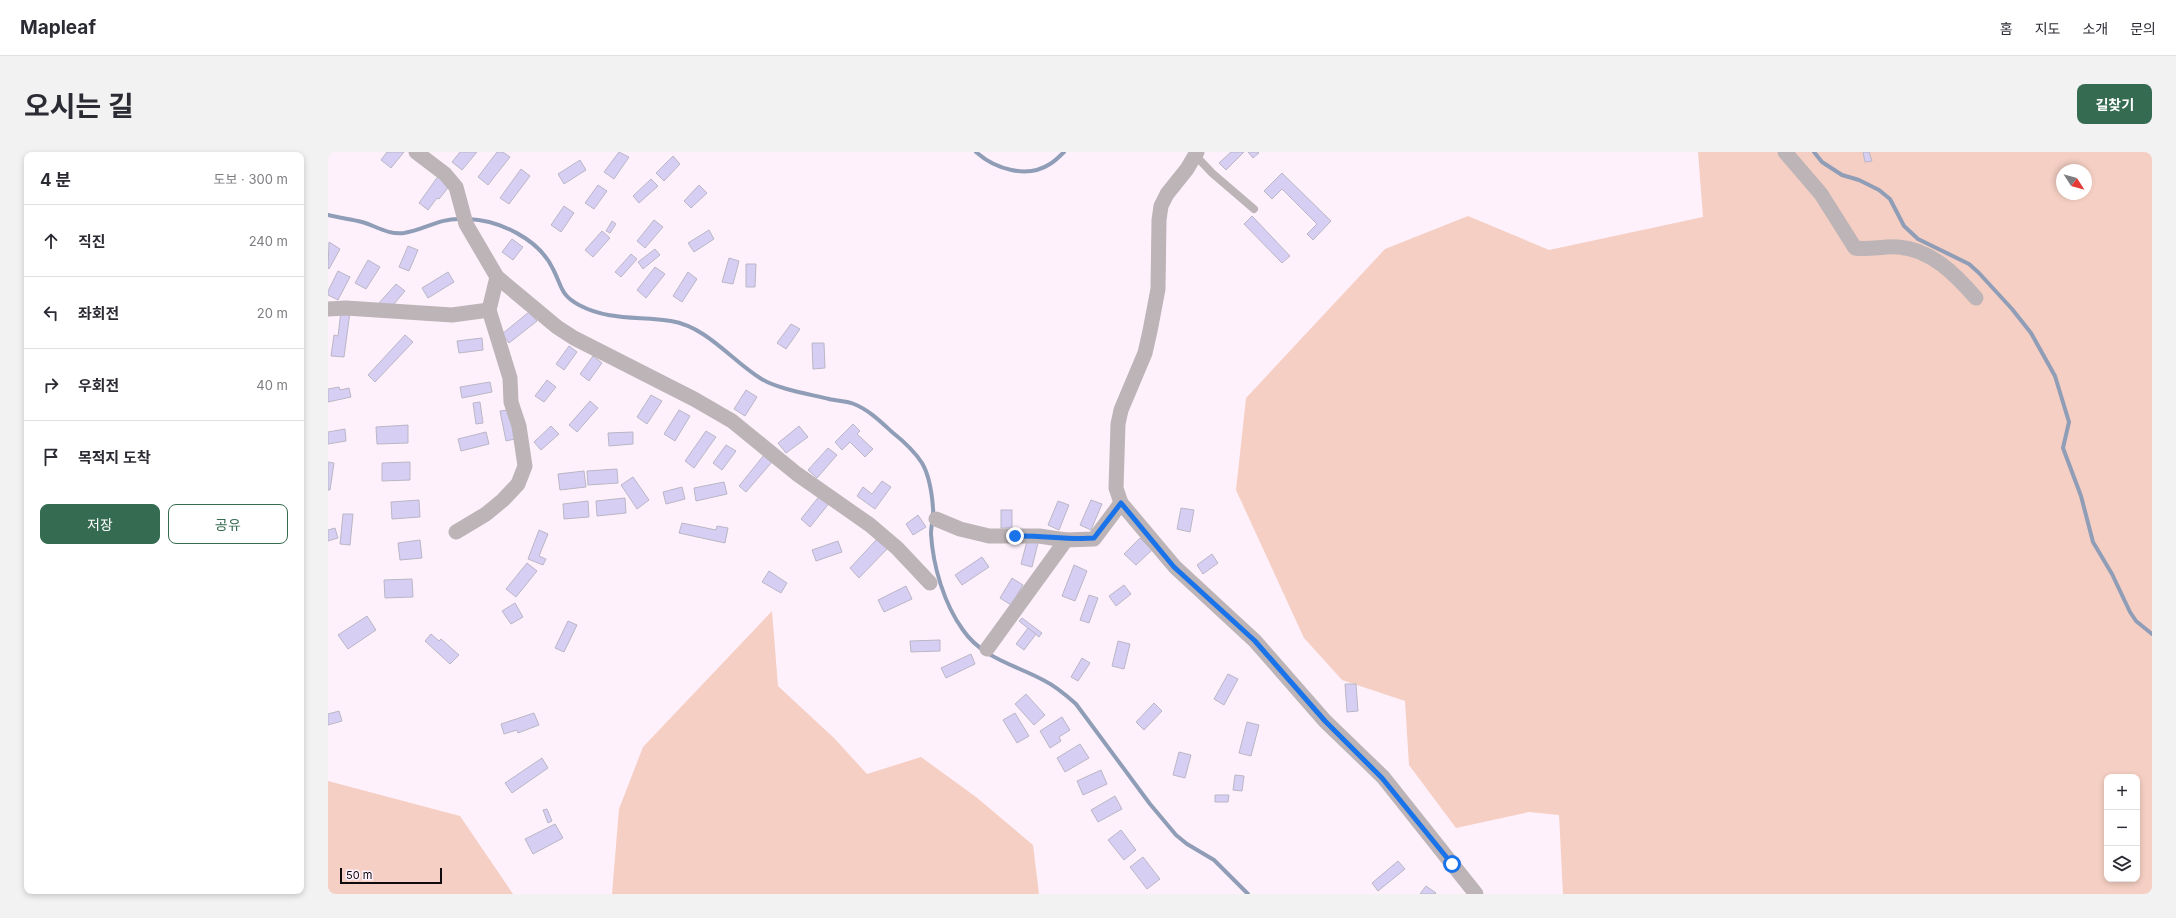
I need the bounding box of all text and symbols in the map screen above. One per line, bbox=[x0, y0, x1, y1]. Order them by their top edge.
text: Mapleaf bbox=[20, 16, 96, 39]
text: 홈 bbox=[2000, 20, 2013, 37]
text: 지도 bbox=[2035, 20, 2060, 37]
text: 소개 bbox=[2082, 20, 2108, 37]
text: 문의 bbox=[2130, 20, 2156, 37]
button: 길찾기 bbox=[2077, 84, 2152, 124]
text: 오시는 길 bbox=[24, 89, 134, 123]
north arrow bbox=[2056, 164, 2092, 200]
text: 4 분 bbox=[40, 170, 71, 190]
text: 도보 · 300 m bbox=[214, 171, 288, 187]
icon: ahead bbox=[40, 230, 62, 252]
text: 직진 bbox=[78, 232, 106, 251]
text: 240 m bbox=[249, 233, 288, 249]
icon: left bbox=[40, 302, 62, 324]
text: 좌회전 bbox=[78, 304, 119, 323]
text: 20 m bbox=[257, 305, 288, 321]
icon: right bbox=[40, 374, 62, 396]
text: 우회전 bbox=[78, 376, 119, 395]
text: 40 m bbox=[256, 377, 288, 393]
icon: arrive bbox=[40, 446, 62, 468]
text: 목적지 도착 bbox=[78, 448, 151, 467]
button: 저장 bbox=[40, 504, 160, 544]
button: 공유 bbox=[168, 504, 288, 544]
route end bbox=[1006, 527, 1024, 545]
map controls bbox=[2104, 774, 2140, 882]
button: + bbox=[2104, 774, 2140, 810]
button: − bbox=[2104, 810, 2140, 846]
button: layers bbox=[2104, 846, 2140, 882]
route start bbox=[1443, 855, 1461, 873]
scale bar bbox=[340, 866, 442, 885]
text: 50 m bbox=[346, 868, 372, 882]

